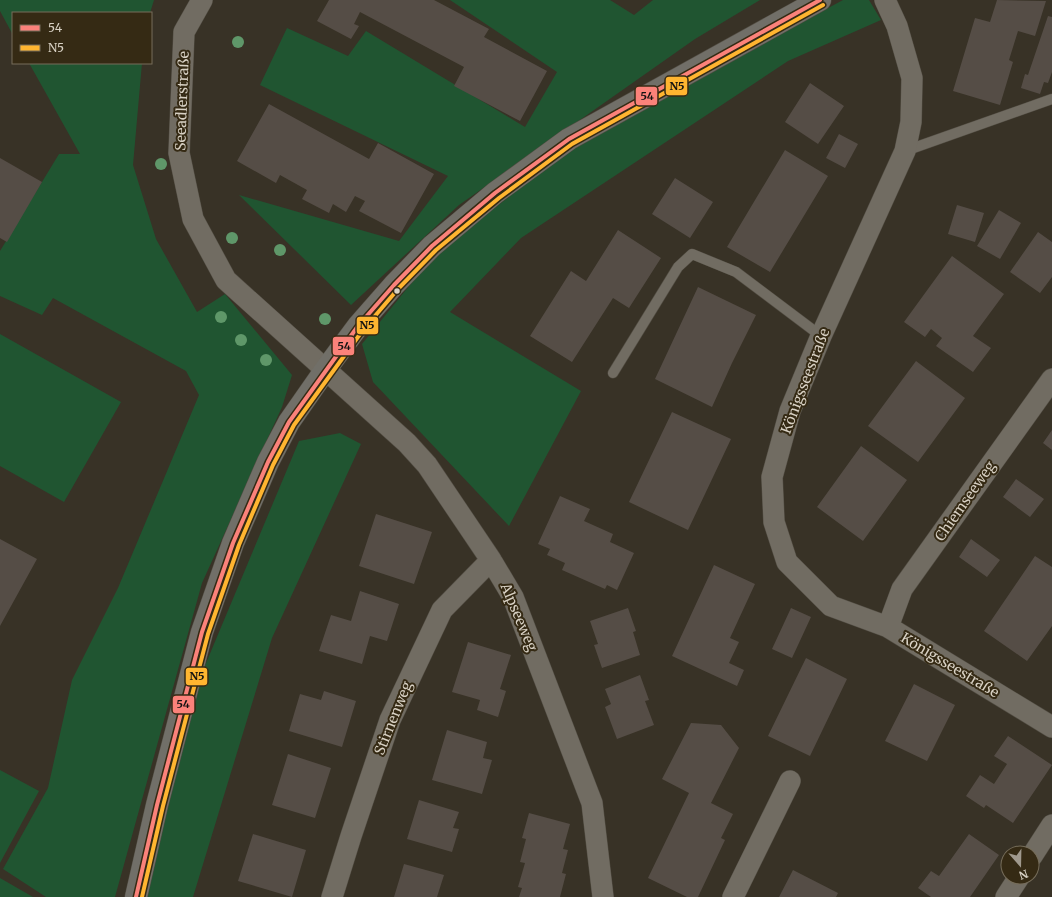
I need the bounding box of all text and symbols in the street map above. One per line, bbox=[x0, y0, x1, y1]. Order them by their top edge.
legend bbox=[12, 12, 152, 64]
text: 54 bbox=[48, 20, 63, 35]
text: N5 bbox=[48, 40, 64, 55]
street label: Seeadlerstraße bbox=[171, 51, 193, 151]
line badge: N5 bbox=[665, 76, 688, 96]
text: N5 bbox=[669, 79, 685, 93]
line badge: 54 bbox=[635, 86, 658, 106]
text: 54 bbox=[640, 89, 654, 103]
unlabelled marker bbox=[392, 286, 402, 296]
line badge: N5 bbox=[356, 316, 379, 335]
text: N5 bbox=[359, 318, 375, 332]
street label: Königsseestraße bbox=[777, 326, 833, 436]
line badge: 54 bbox=[332, 336, 355, 356]
text: 54 bbox=[337, 339, 351, 353]
street label: Chiemseeweg bbox=[931, 457, 999, 544]
street label: Alpseeweg bbox=[496, 579, 542, 654]
street label: Königsseestraße bbox=[898, 629, 1002, 701]
line badge: N5 bbox=[185, 667, 208, 686]
text: N5 bbox=[189, 669, 205, 683]
street label: Stirnenweg bbox=[370, 678, 416, 757]
line badge: 54 bbox=[172, 695, 195, 714]
text: 54 bbox=[176, 697, 190, 711]
north arrow bbox=[1000, 845, 1040, 885]
text: N bbox=[1017, 866, 1030, 883]

